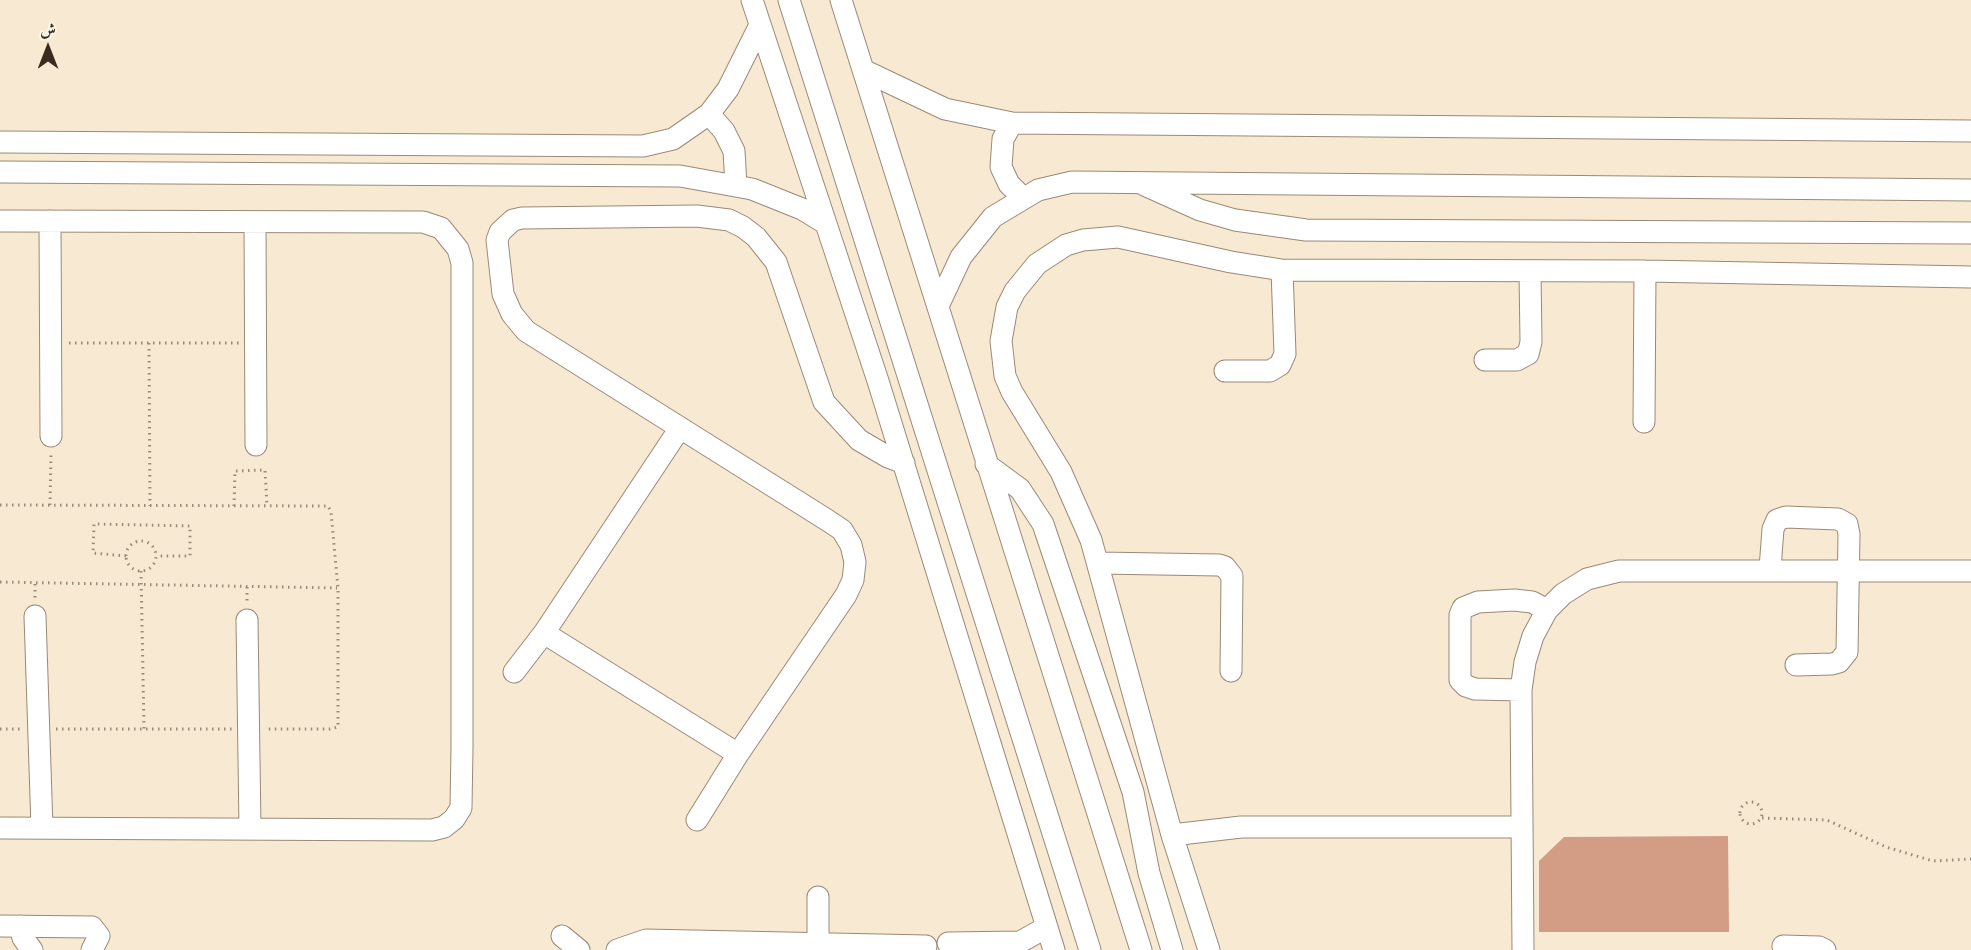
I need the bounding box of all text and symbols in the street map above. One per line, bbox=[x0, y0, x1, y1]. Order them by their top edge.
north arrow bbox=[18, 18, 78, 78]
text: ش bbox=[40, 20, 56, 40]

